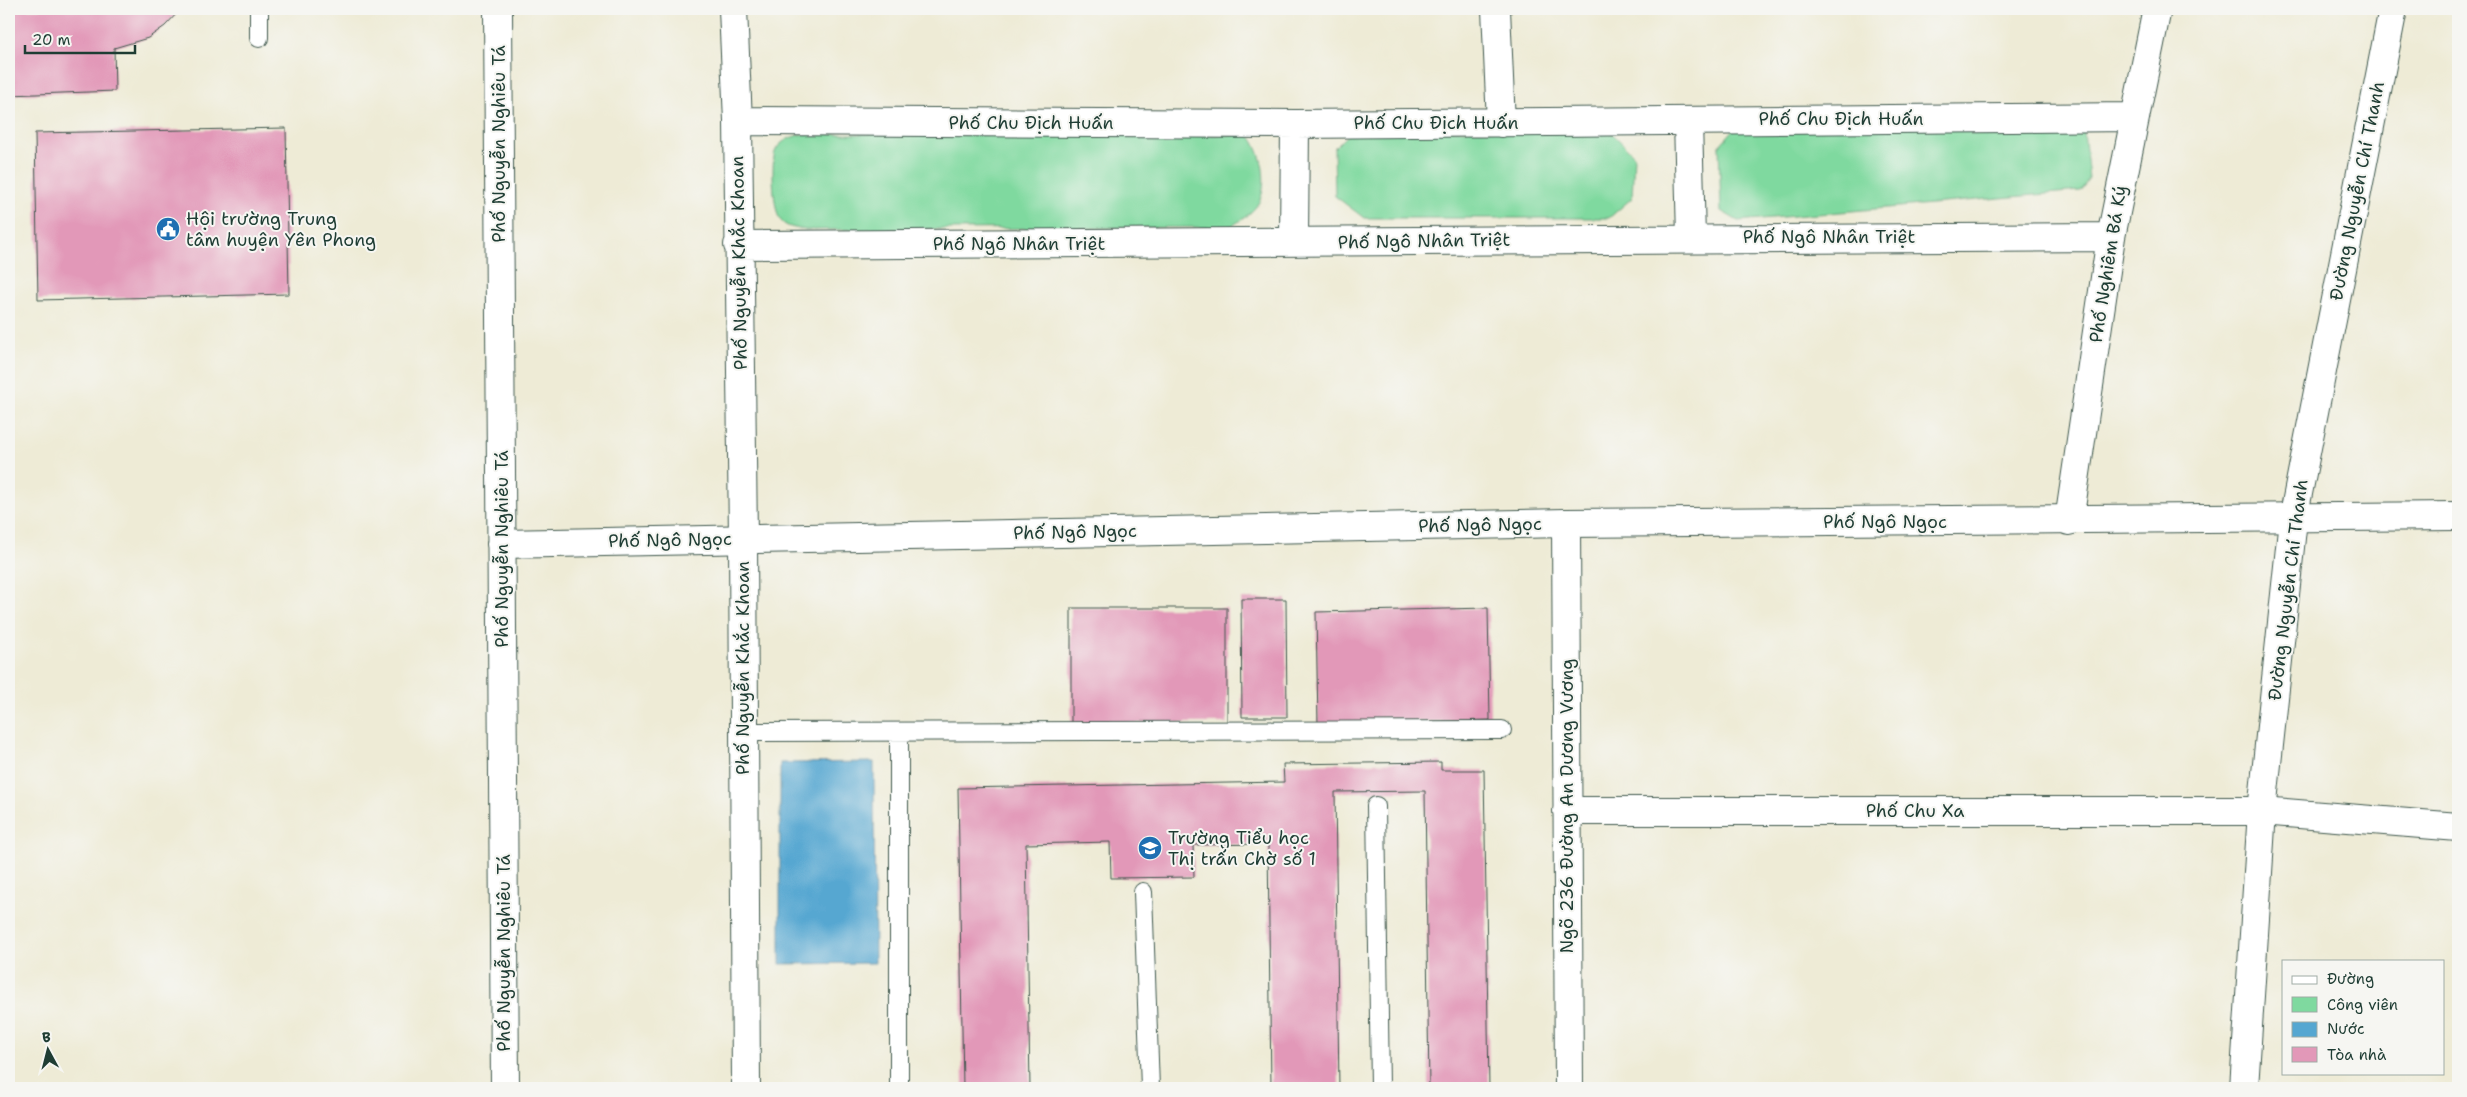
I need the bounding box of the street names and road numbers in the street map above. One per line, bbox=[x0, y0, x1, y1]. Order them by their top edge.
street label: Phố Nguyễn Nghiêu Tá bbox=[487, 45, 511, 243]
street label: Đường Nguyễn Chí Thanh bbox=[2324, 79, 2390, 303]
street label: Phố Chu Địch Huấn bbox=[1759, 107, 1924, 131]
street label: Phố Chu Địch Huấn bbox=[949, 111, 1114, 135]
street label: Phố Chu Địch Huấn bbox=[1354, 111, 1519, 135]
street label: Phố Nguyễn Khắc Khoan bbox=[725, 156, 753, 370]
street label: Phố Nghiêm Bá Ký bbox=[2084, 184, 2132, 344]
street label: Phố Ngô Nhân Triệt bbox=[1743, 225, 1915, 249]
street label: Phố Ngô Nhân Triệt bbox=[1337, 227, 1511, 255]
street label: Phố Ngô Nhân Triệt bbox=[933, 232, 1105, 256]
street label: Phố Nguyễn Nghiêu Tá bbox=[490, 450, 514, 648]
street label: Đường Nguyễn Chí Thanh bbox=[2263, 478, 2313, 702]
street label: Phố Ngô Ngọc bbox=[1823, 510, 1947, 534]
street label: Phố Ngô Ngọc bbox=[1418, 512, 1542, 538]
street label: Phố Ngô Ngọc bbox=[1013, 519, 1137, 545]
street label: Phố Ngô Ngọc bbox=[608, 527, 732, 553]
street label: Phố Nguyễn Khắc Khoan bbox=[731, 561, 755, 775]
street label: Ngõ 236 Đường An Dương Vương bbox=[1555, 659, 1579, 953]
street label: Phố Chu Xa bbox=[1866, 799, 1964, 823]
street label: Phố Nguyễn Nghiêu Tá bbox=[492, 854, 516, 1052]

